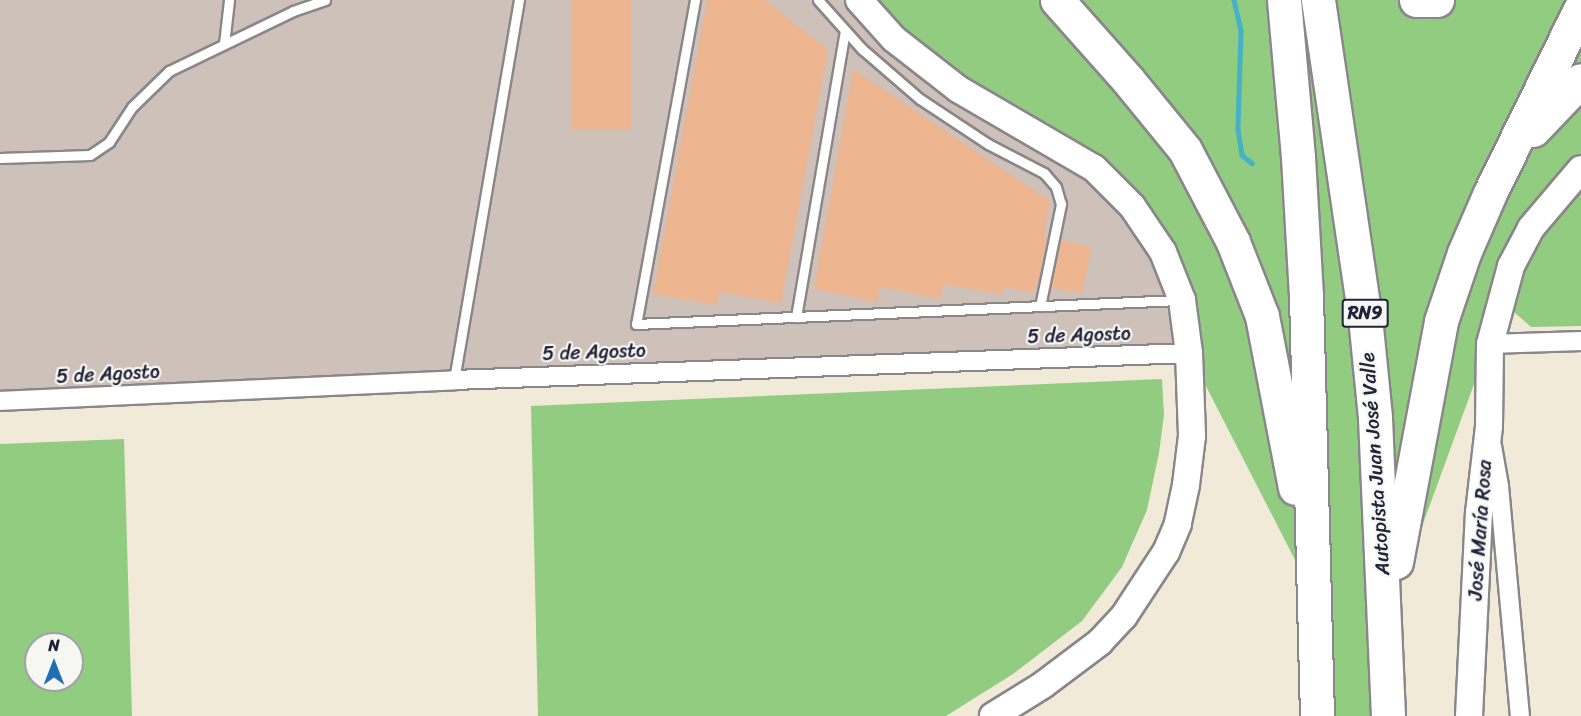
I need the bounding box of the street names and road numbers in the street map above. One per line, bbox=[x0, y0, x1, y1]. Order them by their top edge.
road number: RN9 bbox=[1341, 298, 1389, 328]
street label: 5 de Agosto bbox=[1026, 321, 1132, 349]
street label: 5 de Agosto bbox=[541, 338, 647, 366]
street label: Autopista Juan José Valle bbox=[1355, 352, 1395, 576]
street label: 5 de Agosto bbox=[55, 359, 161, 389]
street label: José María Rosa bbox=[1463, 459, 1497, 601]

